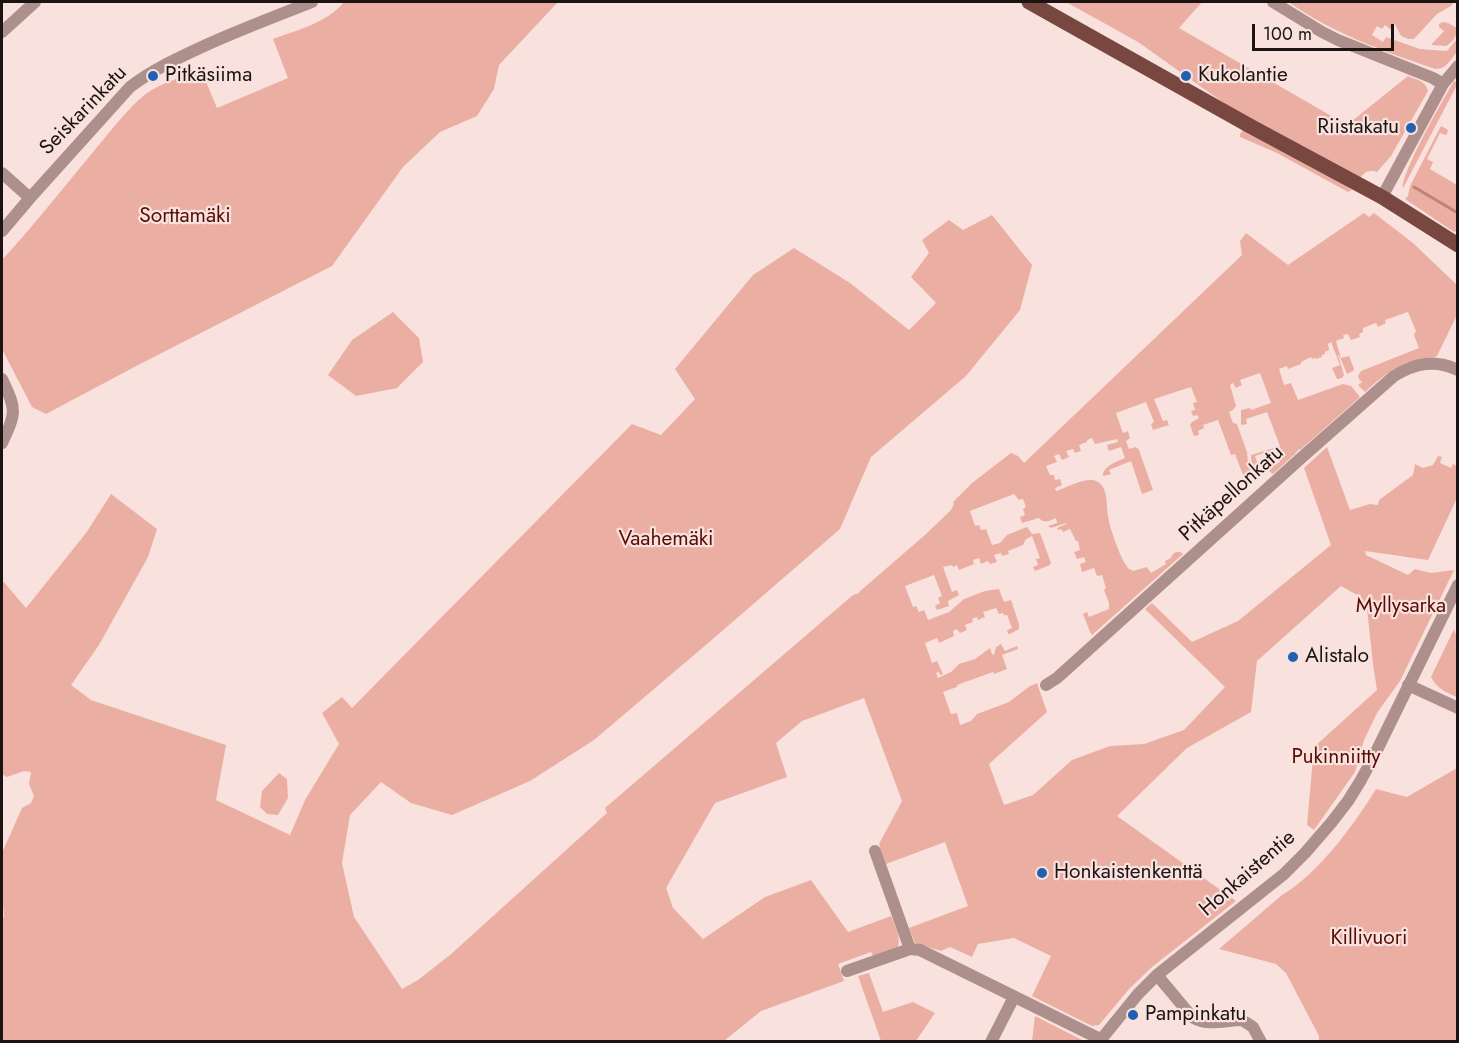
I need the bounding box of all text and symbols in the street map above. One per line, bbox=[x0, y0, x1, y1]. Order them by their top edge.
scale bar bbox=[1255, 12, 1398, 50]
text: 100 m bbox=[1263, 21, 1312, 47]
street label: Seiskarinkatu bbox=[35, 61, 133, 161]
place label: Pitkäsiima bbox=[165, 63, 252, 89]
place label: Kukolantie bbox=[1198, 63, 1288, 89]
marker: Pitkäsiima bbox=[146, 69, 160, 83]
marker: Kukolantie bbox=[1179, 69, 1193, 83]
place label: Riistakatu bbox=[1317, 115, 1399, 141]
marker: Riistakatu bbox=[1404, 121, 1418, 135]
park label: Sorttamäki bbox=[139, 204, 231, 230]
street label: Pitkäpellonkatu bbox=[1175, 441, 1289, 547]
park label: Vaahemäki bbox=[618, 527, 714, 553]
park label: Myllysarka bbox=[1356, 594, 1446, 620]
place label: Alistalo bbox=[1305, 644, 1369, 670]
marker: Alistalo bbox=[1286, 650, 1300, 664]
park label: Pukinniitty bbox=[1291, 745, 1381, 771]
street label: Honkaistentie bbox=[1195, 825, 1301, 923]
place label: Honkaistenkenttä bbox=[1054, 860, 1203, 886]
marker: Honkaistenkenttä bbox=[1035, 866, 1049, 880]
park label: Killivuori bbox=[1331, 926, 1407, 952]
place label: Pampinkatu bbox=[1145, 1002, 1246, 1028]
marker: Pampinkatu bbox=[1126, 1008, 1140, 1022]

